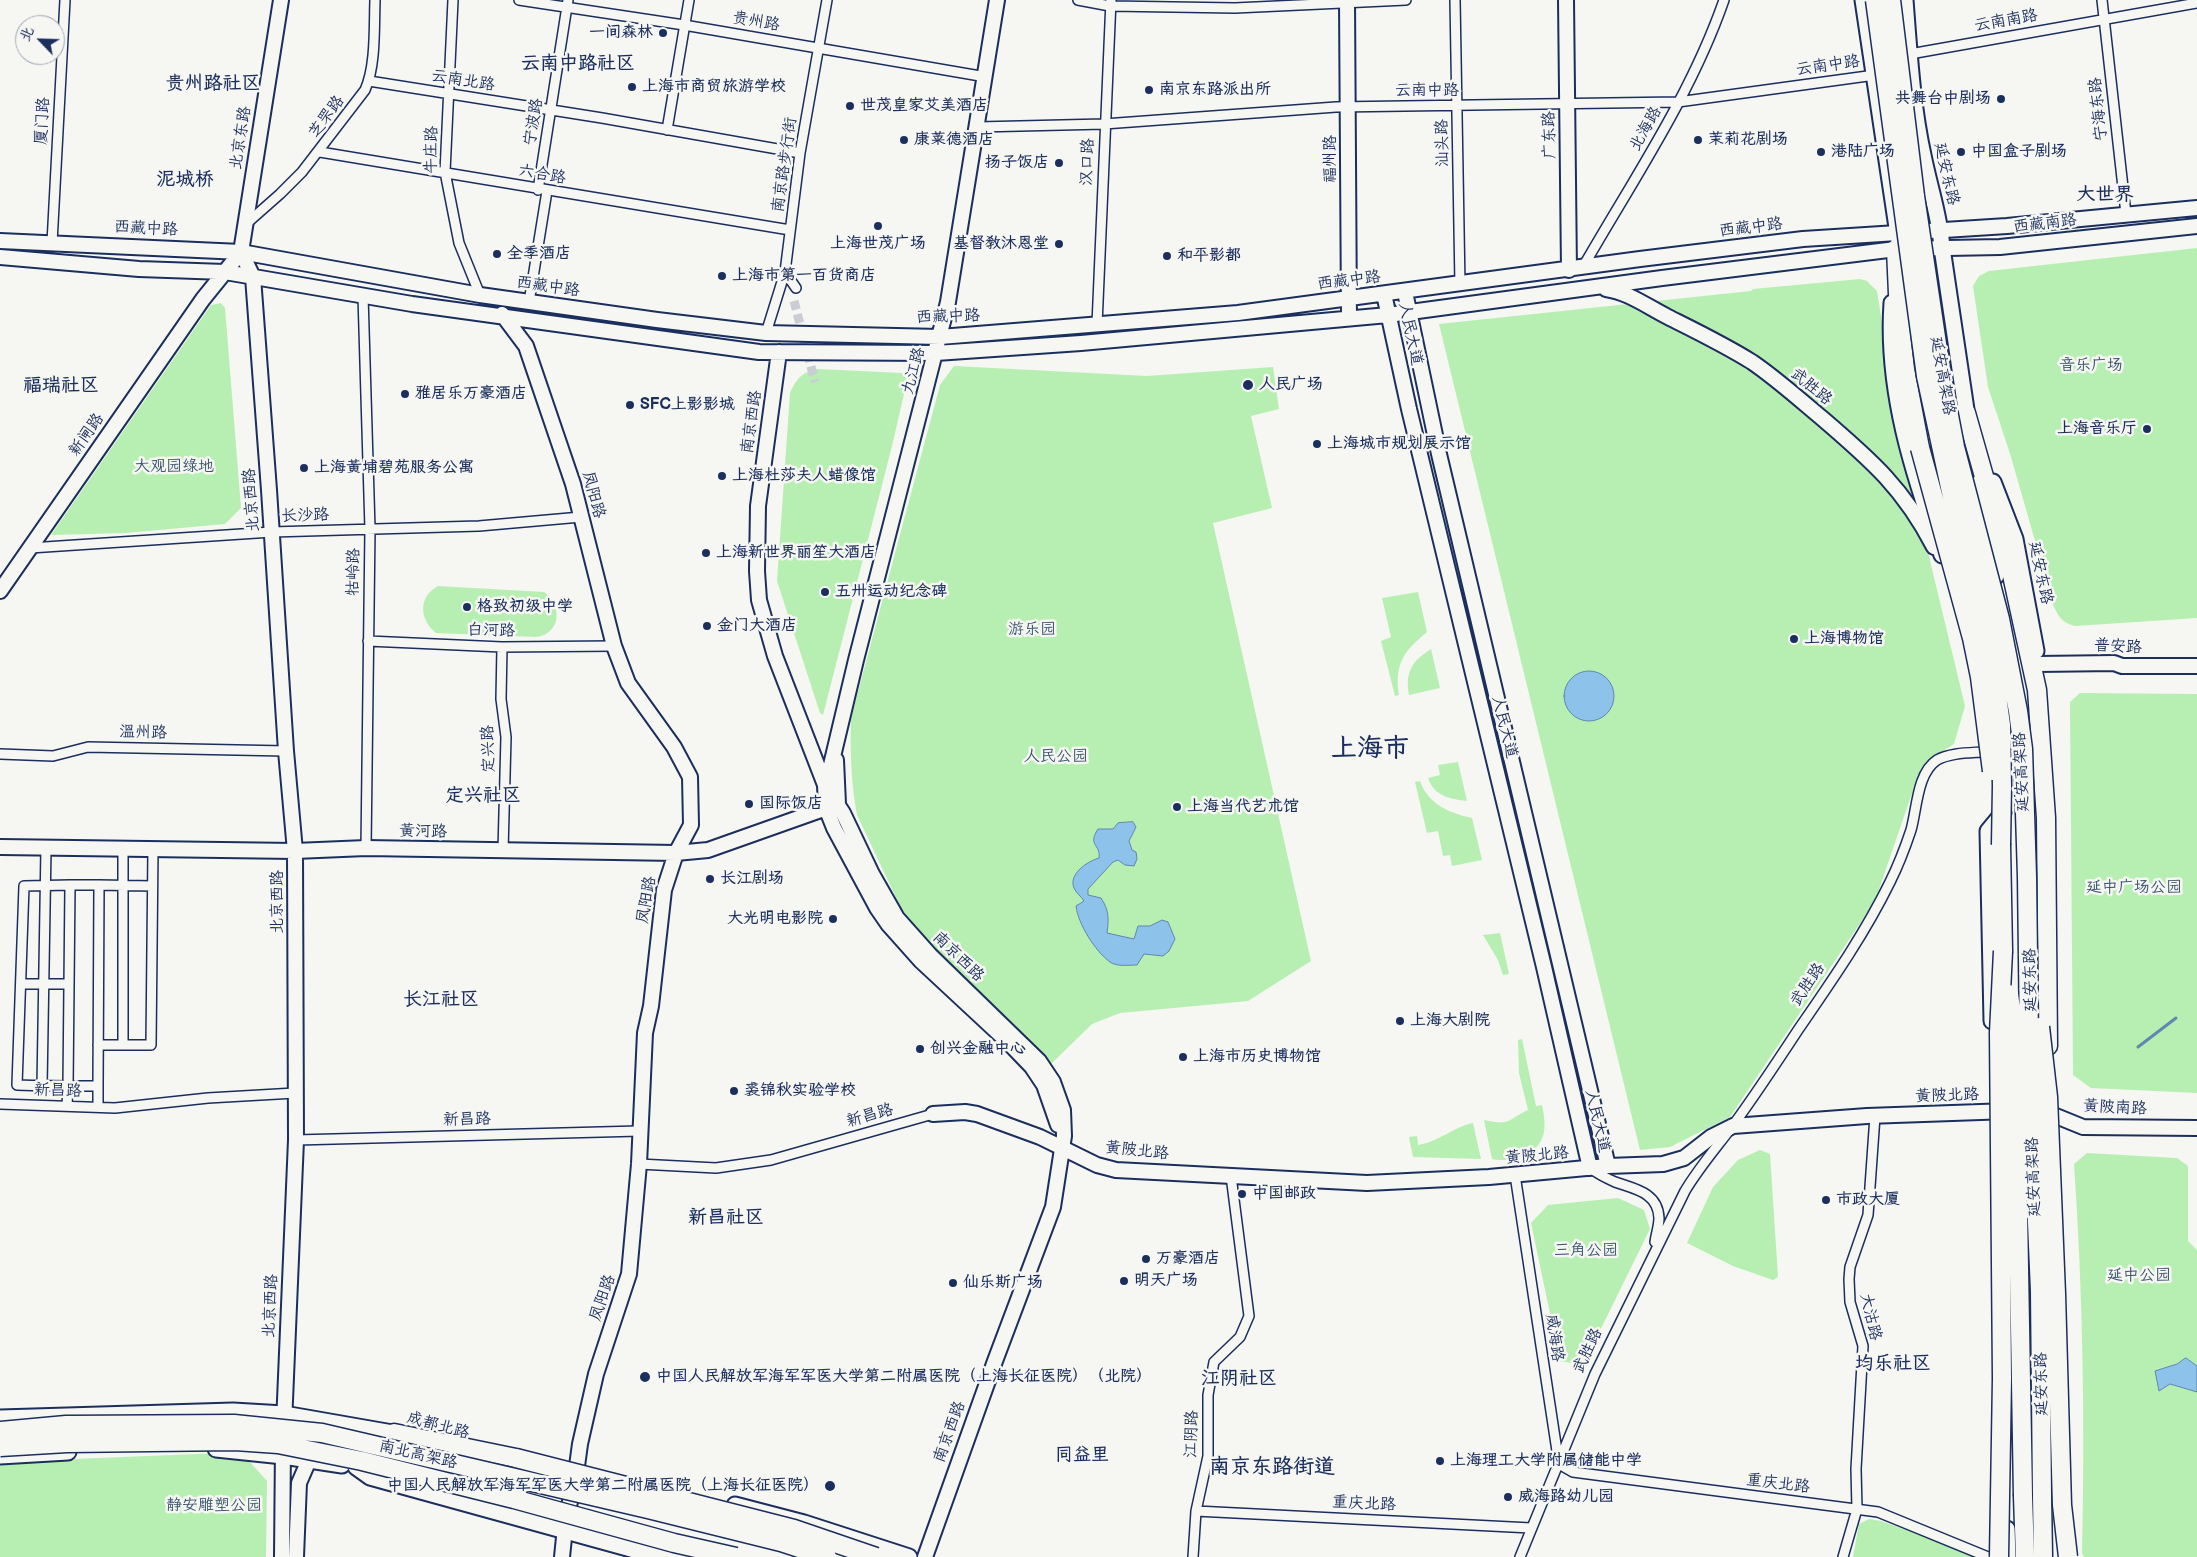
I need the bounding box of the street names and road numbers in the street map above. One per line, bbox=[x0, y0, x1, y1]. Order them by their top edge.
street label: 云南南路 bbox=[1973, 6, 2039, 36]
street label: 贵州路 bbox=[731, 8, 781, 36]
street label: 云南中路 bbox=[1795, 52, 1861, 80]
street label: 云南北路 bbox=[430, 67, 496, 95]
street label: 宁海东路 bbox=[2086, 76, 2112, 142]
street label: 云南中路 bbox=[1395, 81, 1459, 101]
street label: 芝罘路 bbox=[305, 92, 349, 142]
street label: 厦门路 bbox=[32, 97, 54, 145]
street label: 宁波路 bbox=[521, 97, 547, 147]
street label: 北海路 bbox=[1626, 103, 1666, 155]
street label: 北京东路 bbox=[227, 105, 255, 171]
street label: 广东路 bbox=[1540, 111, 1560, 159]
street label: 南京路步行街 bbox=[769, 116, 801, 214]
street label: 汕头路 bbox=[1433, 119, 1453, 167]
street label: 牛庄路 bbox=[422, 126, 442, 174]
street label: 福州路 bbox=[1321, 135, 1341, 183]
street label: 汉口路 bbox=[1078, 138, 1098, 186]
street label: 延安东路 bbox=[1929, 141, 1963, 207]
street label: 六合路 bbox=[517, 161, 567, 189]
street label: 西藏南路 bbox=[2012, 211, 2078, 237]
street label: 西藏中路 bbox=[1718, 215, 1784, 241]
street label: 西藏中路 bbox=[114, 218, 178, 240]
street label: 西藏中路 bbox=[1316, 268, 1382, 294]
street label: 西藏中路 bbox=[515, 273, 581, 301]
street label: 人民大道 bbox=[1394, 301, 1426, 367]
street label: 西藏中路 bbox=[916, 306, 980, 328]
street label: 延安高架路 bbox=[1926, 335, 1958, 417]
street label: 九江路 bbox=[899, 345, 929, 397]
street label: 武胜路 bbox=[1786, 364, 1836, 410]
street label: 南京西路 bbox=[738, 389, 766, 455]
street label: 新闸路 bbox=[65, 410, 109, 460]
street label: 北京西路 bbox=[240, 467, 264, 533]
street label: 凤阳路 bbox=[578, 469, 608, 521]
street label: 长沙路 bbox=[281, 506, 329, 526]
street label: 延安东路 bbox=[2024, 540, 2056, 606]
street label: 牯岭路 bbox=[344, 548, 364, 596]
street label: 白河路 bbox=[467, 621, 515, 641]
street label: 普安路 bbox=[2094, 636, 2142, 658]
street label: 人民大道 bbox=[1487, 694, 1521, 760]
street label: 温州路 bbox=[119, 723, 167, 743]
street label: 定兴路 bbox=[479, 725, 499, 773]
street label: 延安高架路 bbox=[2010, 732, 2034, 812]
street label: 黄河路 bbox=[399, 822, 447, 842]
street label: 北京西路 bbox=[268, 870, 288, 934]
street label: 凤阳路 bbox=[633, 875, 661, 925]
street label: 南京西路 bbox=[928, 928, 988, 986]
street label: 延安东路 bbox=[2021, 948, 2041, 1012]
street label: 武胜路 bbox=[1787, 960, 1829, 1010]
street label: 新昌路 bbox=[34, 1081, 82, 1101]
street label: 黄陂北路 bbox=[1915, 1085, 1979, 1107]
street label: 人民大道 bbox=[1580, 1088, 1614, 1154]
street label: 黄陂南路 bbox=[2083, 1097, 2147, 1119]
street label: 新昌路 bbox=[844, 1100, 896, 1132]
street label: 新昌路 bbox=[443, 1110, 491, 1130]
street label: 延安高架路 bbox=[2023, 1137, 2045, 1217]
street label: 黄陂北路 bbox=[1104, 1138, 1170, 1164]
street label: 黄陂北路 bbox=[1504, 1144, 1570, 1168]
street label: 凤阳路 bbox=[586, 1272, 620, 1324]
street label: 北京西路 bbox=[260, 1274, 282, 1338]
street label: 大沽路 bbox=[1855, 1291, 1885, 1343]
street label: 威海路 bbox=[1541, 1313, 1567, 1363]
street label: 武胜路 bbox=[1569, 1325, 1607, 1377]
street label: 延安东路 bbox=[2032, 1352, 2052, 1416]
street label: 南京西路 bbox=[930, 1399, 970, 1465]
street label: 成都北路 bbox=[405, 1408, 471, 1444]
street label: 江阴路 bbox=[1182, 1410, 1202, 1458]
street label: 南北高架路 bbox=[377, 1437, 459, 1473]
street label: 重庆北路 bbox=[1745, 1471, 1811, 1497]
street label: 重庆北路 bbox=[1332, 1493, 1396, 1515]

